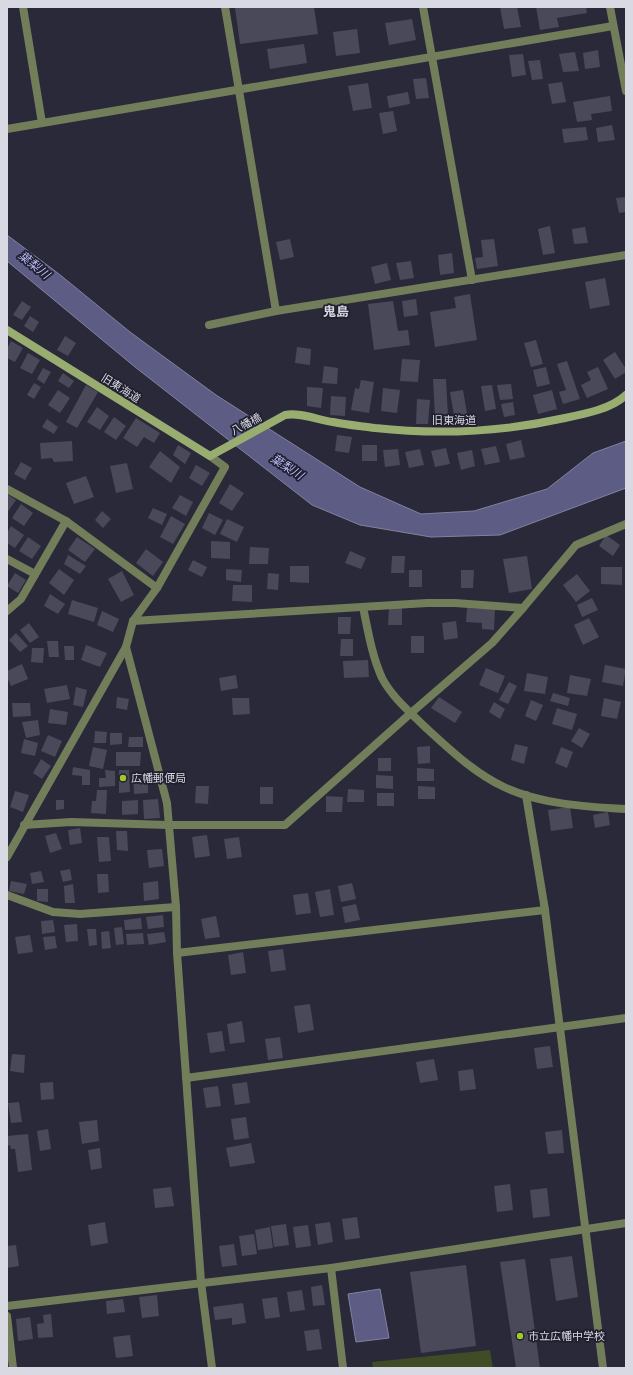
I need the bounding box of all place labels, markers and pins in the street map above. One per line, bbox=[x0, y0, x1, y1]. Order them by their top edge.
place label: 広幡郵便局 bbox=[131, 772, 186, 784]
marker: 広幡郵便局 bbox=[118, 773, 128, 783]
place label: 市立広幡中学校 bbox=[528, 1330, 605, 1342]
marker: 市立広幡中学校 bbox=[515, 1331, 525, 1341]

